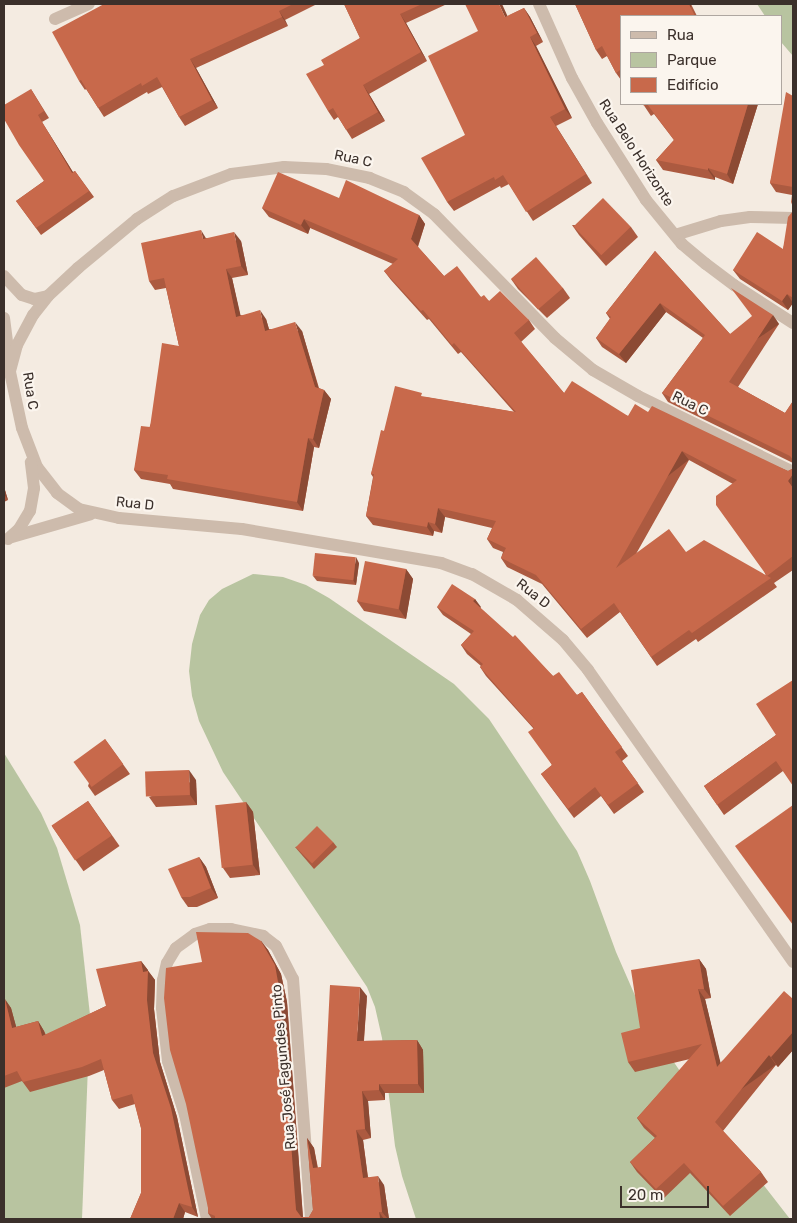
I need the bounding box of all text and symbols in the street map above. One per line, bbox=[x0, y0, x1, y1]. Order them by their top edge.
legend bbox=[620, 15, 782, 105]
text: Rua bbox=[667, 26, 694, 44]
text: Parque bbox=[667, 51, 717, 69]
text: Edifício bbox=[667, 76, 719, 94]
street label: Rua Belo Horizonte bbox=[595, 96, 677, 210]
street label: Rua C bbox=[333, 147, 373, 171]
street label: Rua C bbox=[19, 371, 41, 411]
street label: Rua C bbox=[669, 388, 711, 420]
street label: Rua D bbox=[115, 494, 155, 514]
street label: Rua D bbox=[513, 576, 553, 612]
street label: Rua José Fagundes Pinto bbox=[268, 984, 300, 1150]
scale bar bbox=[622, 1176, 711, 1208]
text: 20 m bbox=[628, 1186, 663, 1204]

